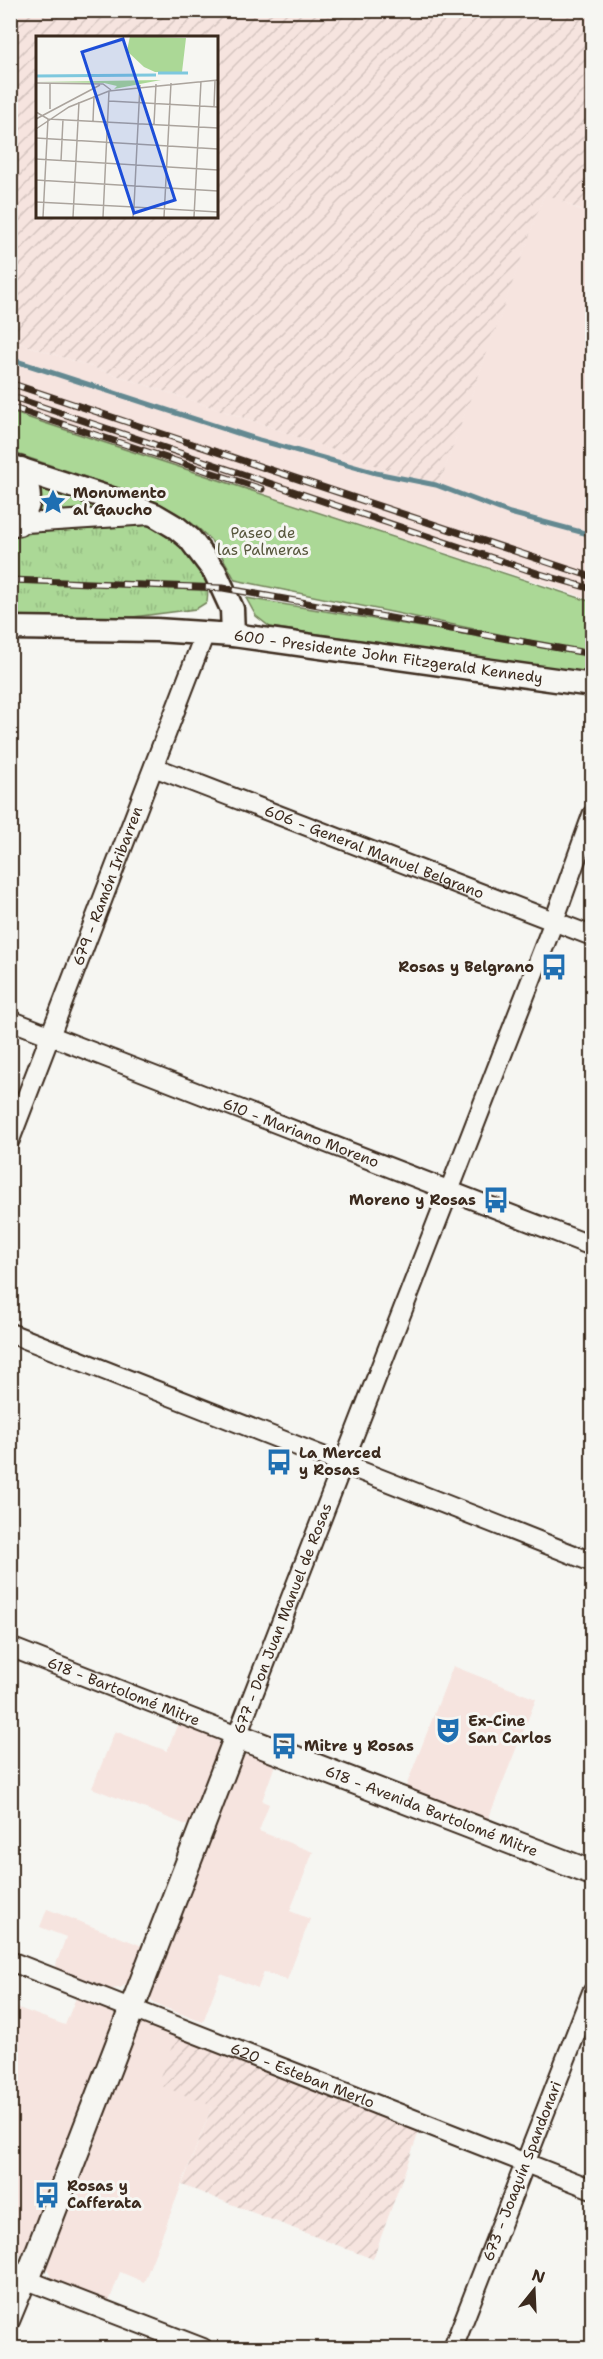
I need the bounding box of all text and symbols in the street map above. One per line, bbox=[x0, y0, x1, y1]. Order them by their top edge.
inset map bbox=[36, 36, 218, 218]
place label: Monumento al Gaucho bbox=[73, 483, 167, 520]
place icon: Monumento al Gaucho bbox=[38, 487, 68, 517]
park label: Paseo de las Palmeras bbox=[217, 523, 309, 560]
street label: 600 - Presidente John Fitzgerald Kennedy bbox=[232, 625, 544, 688]
street label: 606 - General Manuel Belgrano bbox=[262, 801, 487, 903]
street label: 679 - Ramón Iribarren bbox=[68, 804, 147, 969]
bus stop icon: Rosas y Belgrano bbox=[539, 952, 569, 982]
place label: Rosas y Belgrano bbox=[398, 957, 534, 977]
street label: 610 - Mariano Moreno bbox=[220, 1094, 382, 1172]
bus stop icon: Moreno y Rosas bbox=[481, 1185, 511, 1215]
place label: Moreno y Rosas bbox=[349, 1190, 476, 1210]
place label: La Merced y Rosas bbox=[299, 1443, 381, 1480]
bus stop icon: La Merced y Rosas bbox=[264, 1447, 294, 1477]
street label: 677 - Don Juan Manuel de Rosas bbox=[229, 1500, 337, 1737]
street label: 618 - Bartolomé Mitre bbox=[44, 1653, 203, 1730]
place label: Ex-Cine San Carlos bbox=[468, 1711, 552, 1748]
theatre icon: Ex-Cine San Carlos bbox=[433, 1715, 463, 1745]
bus stop icon: Mitre y Rosas bbox=[269, 1731, 299, 1761]
place label: Mitre y Rosas bbox=[304, 1736, 414, 1756]
street label: 618 - Avenida Bartolomé Mitre bbox=[322, 1761, 541, 1861]
street label: 620 - Esteban Merlo bbox=[227, 2038, 377, 2113]
street label: 673 - Joaquín Spandonari bbox=[478, 2078, 566, 2264]
place label: Rosas y Cafferata bbox=[67, 2176, 142, 2213]
bus stop icon: Rosas y Cafferata bbox=[32, 2180, 62, 2210]
north arrow bbox=[504, 2260, 564, 2320]
text: N bbox=[529, 2264, 548, 2288]

